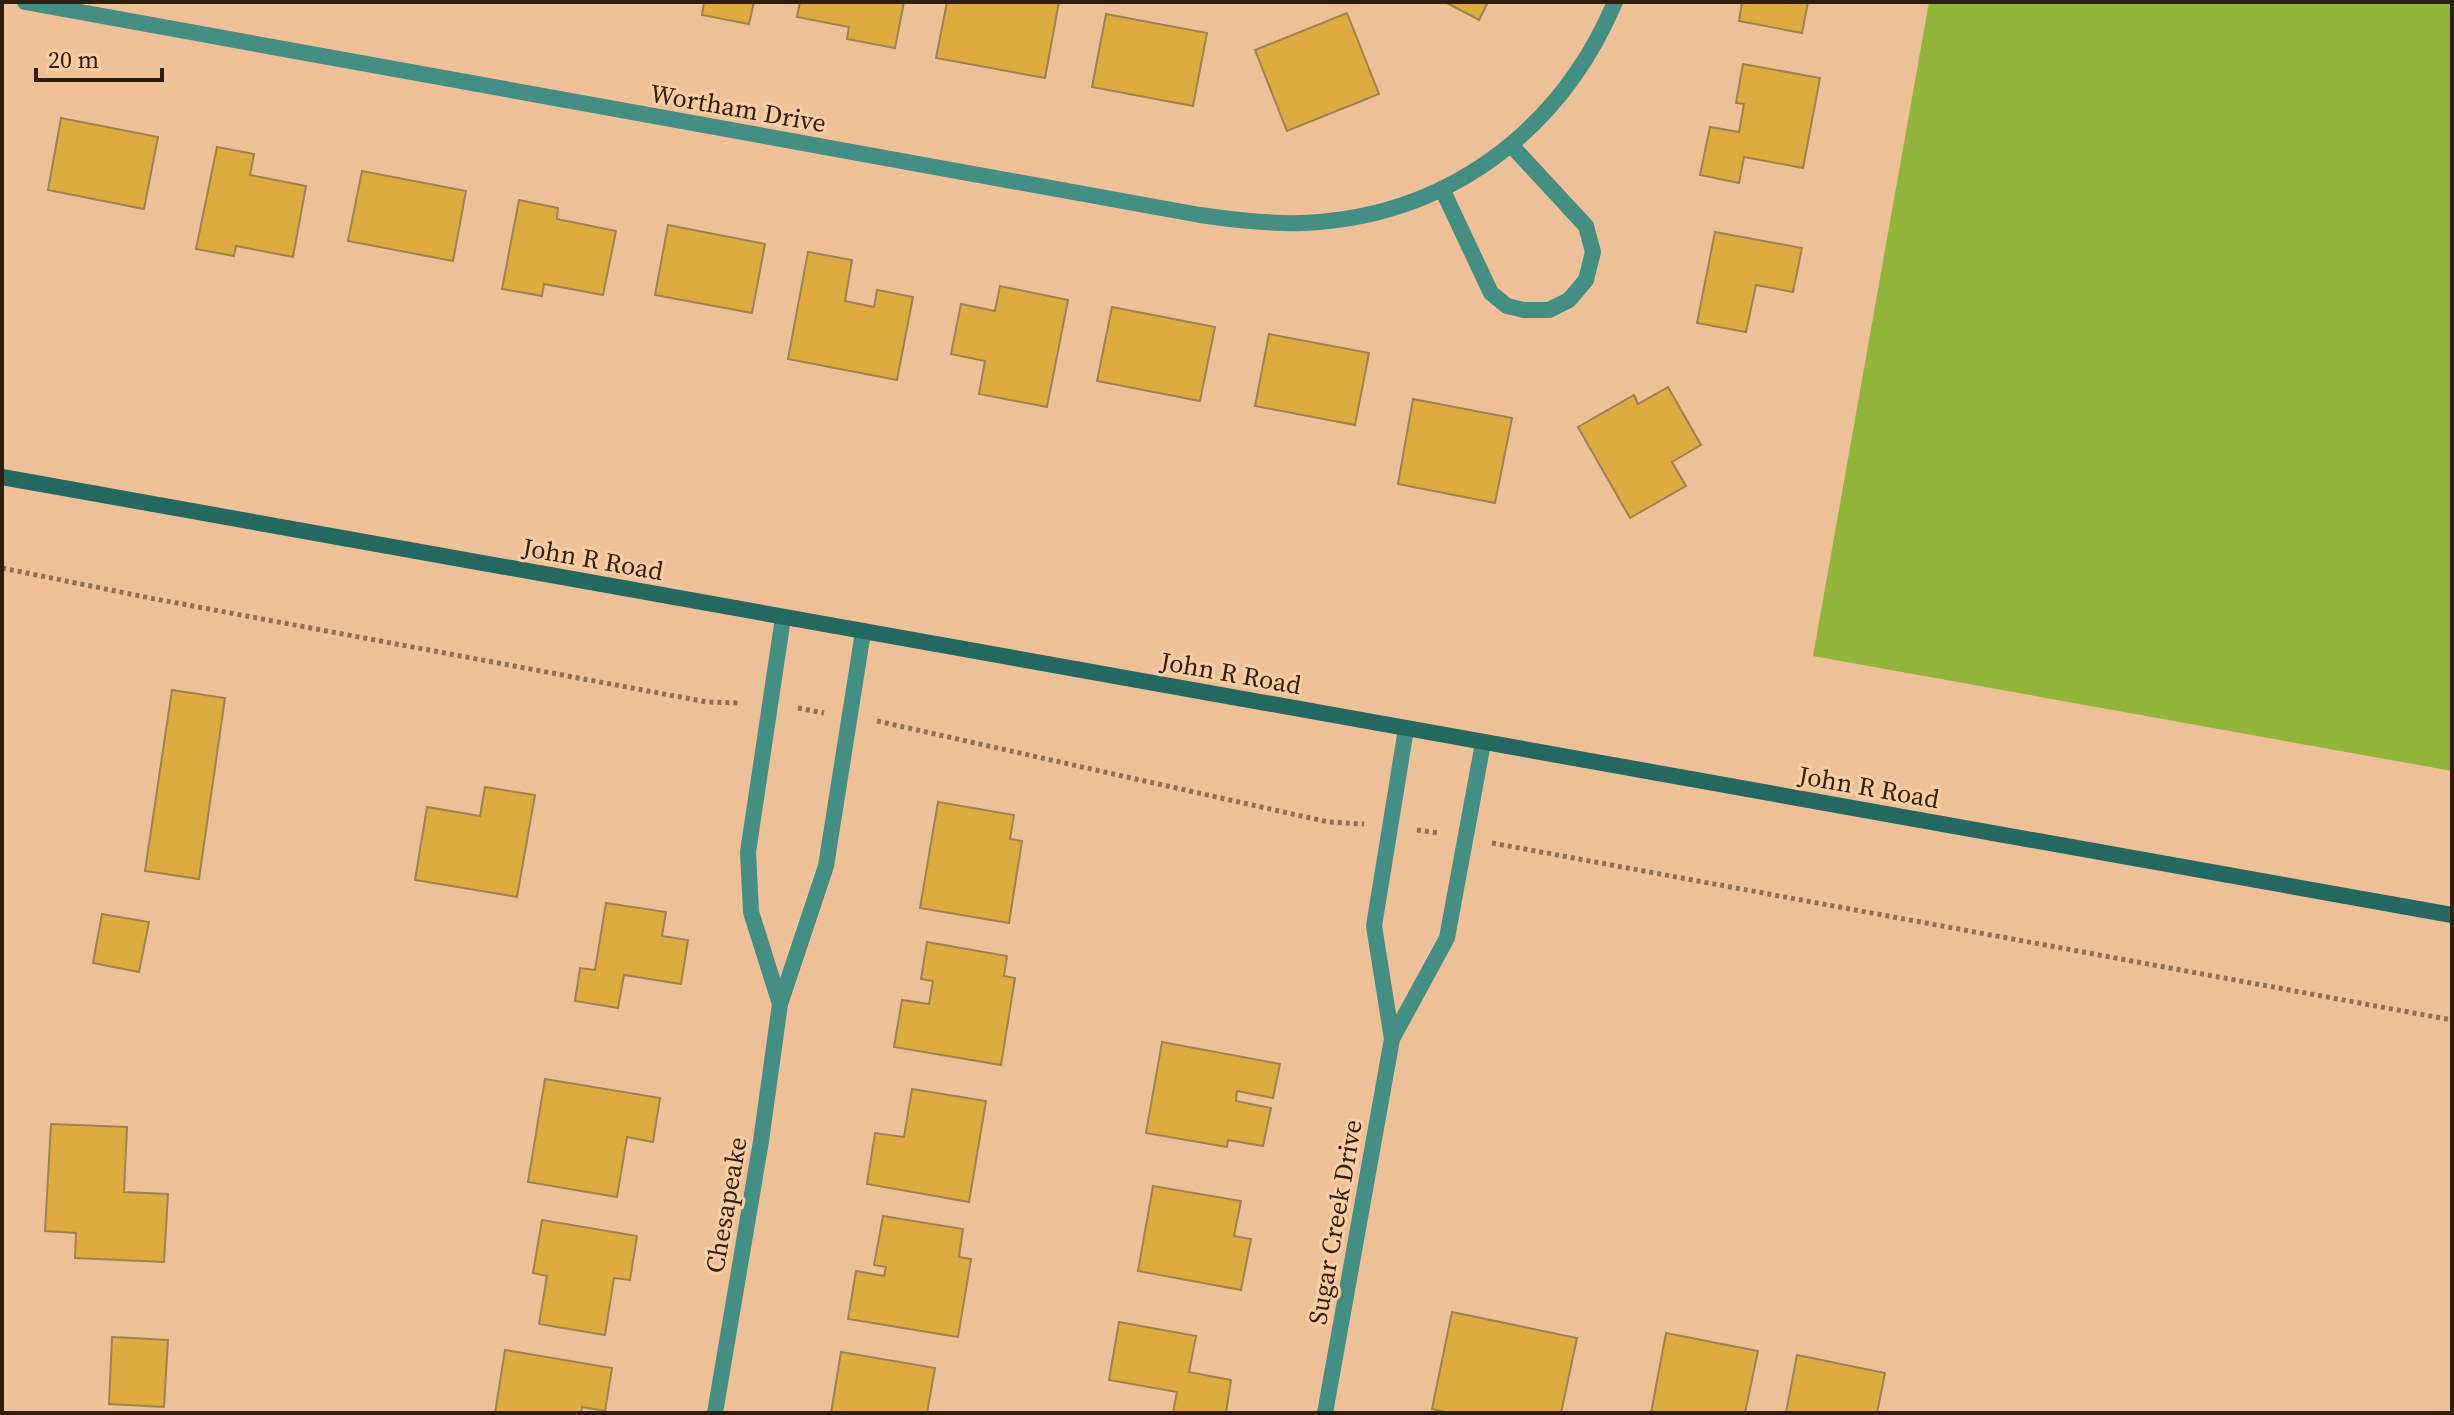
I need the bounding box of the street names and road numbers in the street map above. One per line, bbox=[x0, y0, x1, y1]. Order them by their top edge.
street label: Wortham Drive bbox=[647, 75, 829, 141]
street label: John R Road bbox=[519, 529, 667, 589]
street label: John R Road bbox=[1157, 643, 1305, 703]
street label: John R Road bbox=[1795, 757, 1943, 817]
street label: Sugar Creek Drive bbox=[1299, 1117, 1371, 1327]
street label: Chesapeake bbox=[696, 1134, 756, 1276]

